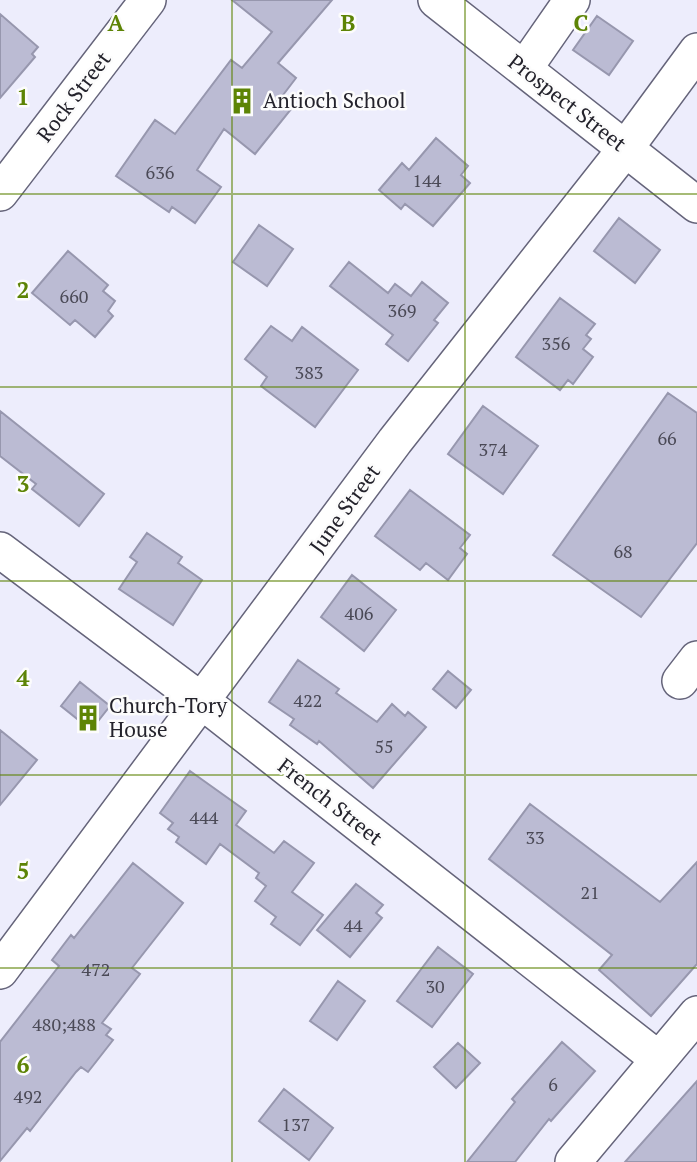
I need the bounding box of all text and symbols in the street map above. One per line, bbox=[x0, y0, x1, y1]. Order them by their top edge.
text: A bbox=[108, 7, 125, 38]
text: B bbox=[341, 7, 356, 38]
text: C bbox=[574, 7, 589, 38]
street label: Rock Street bbox=[30, 45, 117, 147]
street label: Prospect Street bbox=[503, 47, 633, 157]
text: 1 bbox=[17, 81, 30, 112]
building icon: Antioch School bbox=[227, 86, 257, 116]
place label: Antioch School bbox=[263, 86, 406, 114]
house number: 636 bbox=[146, 160, 175, 184]
house number: 144 bbox=[413, 168, 442, 192]
text: 2 bbox=[17, 274, 30, 305]
house number: 660 bbox=[60, 284, 88, 308]
house number: 369 bbox=[388, 298, 416, 322]
house number: 356 bbox=[542, 331, 571, 355]
house number: 383 bbox=[295, 360, 323, 384]
house number: 66 bbox=[657, 426, 677, 450]
house number: 374 bbox=[479, 437, 508, 461]
street label: June Street bbox=[302, 458, 386, 558]
text: 3 bbox=[17, 468, 30, 499]
house number: 68 bbox=[613, 539, 633, 563]
house number: 406 bbox=[345, 601, 374, 625]
text: 4 bbox=[17, 662, 30, 693]
house number: 422 bbox=[294, 688, 322, 712]
place label: Church-Tory House bbox=[109, 691, 227, 743]
building icon: Church-Tory House bbox=[73, 703, 103, 733]
house number: 55 bbox=[374, 734, 394, 758]
street label: French Street bbox=[272, 751, 389, 851]
house number: 444 bbox=[190, 805, 219, 829]
house number: 33 bbox=[525, 825, 545, 849]
text: 5 bbox=[17, 855, 30, 886]
house number: 21 bbox=[580, 880, 600, 904]
house number: 44 bbox=[343, 913, 363, 937]
house number: 472 bbox=[82, 957, 110, 981]
house number: 30 bbox=[425, 974, 445, 998]
house number: 480;488 bbox=[32, 1012, 96, 1036]
text: 6 bbox=[17, 1049, 30, 1080]
house number: 6 bbox=[548, 1072, 558, 1096]
house number: 492 bbox=[14, 1084, 42, 1108]
house number: 137 bbox=[282, 1112, 310, 1136]

